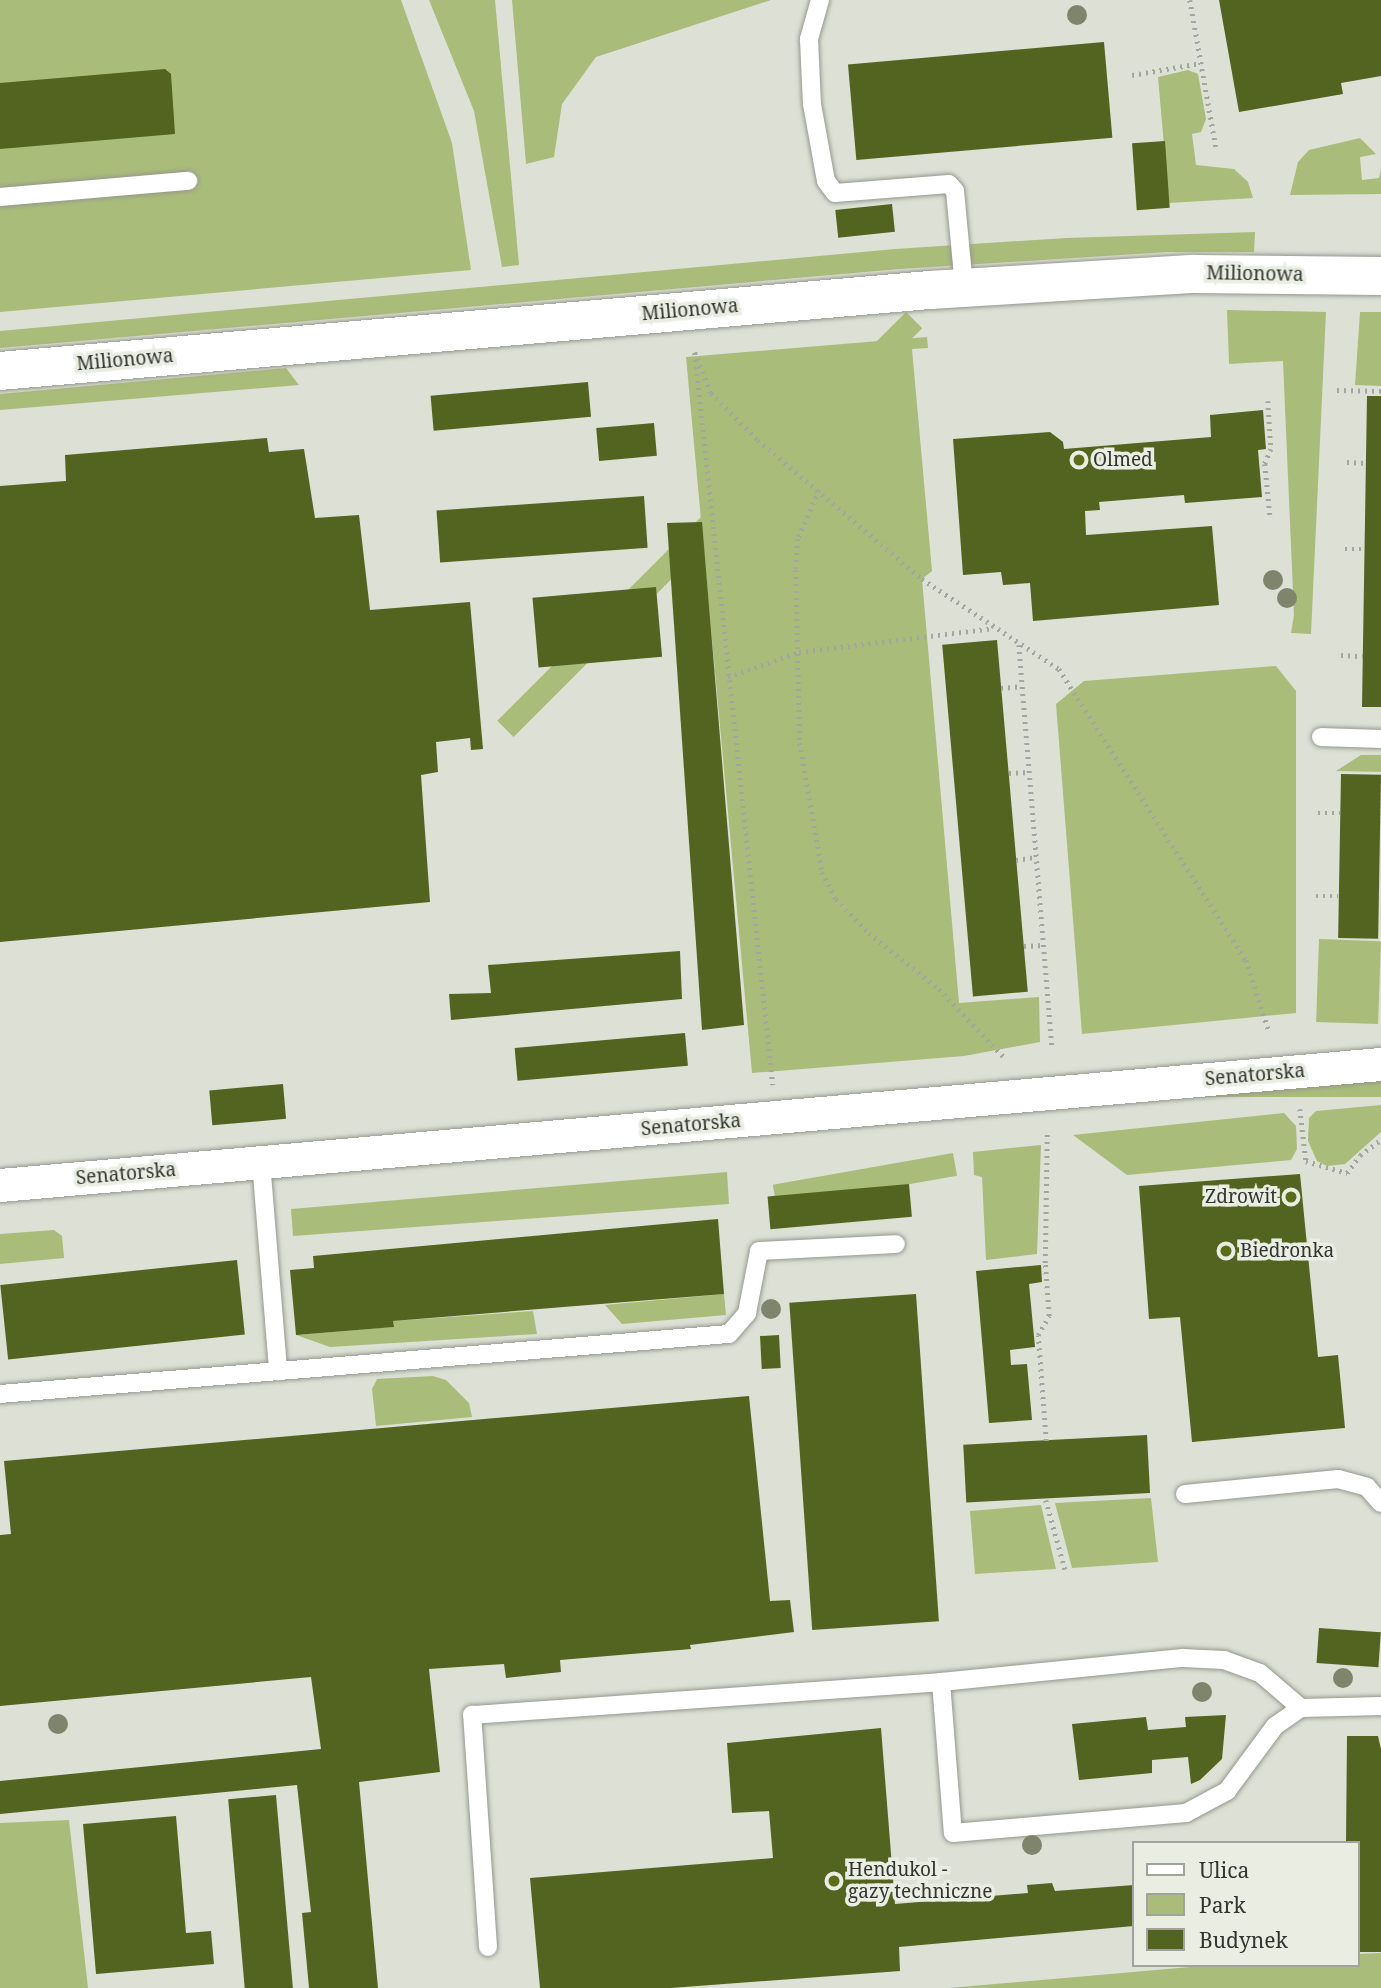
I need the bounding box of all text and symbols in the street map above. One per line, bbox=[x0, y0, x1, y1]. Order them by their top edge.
street label: Milionowa bbox=[1206, 262, 1304, 286]
street label: Milionowa bbox=[641, 294, 739, 326]
street label: Milionowa bbox=[76, 344, 174, 376]
place label: Olmed bbox=[1093, 449, 1153, 471]
marker: Olmed bbox=[1071, 452, 1087, 468]
street label: Senatorska bbox=[1204, 1059, 1306, 1091]
street label: Senatorska bbox=[640, 1109, 742, 1141]
street label: Senatorska bbox=[75, 1158, 177, 1190]
place label: Zdrowit bbox=[1205, 1186, 1277, 1208]
marker: Zdrowit bbox=[1283, 1189, 1299, 1205]
place label: Biedronka bbox=[1240, 1240, 1334, 1262]
marker: Biedronka bbox=[1218, 1243, 1234, 1259]
legend bbox=[1132, 1841, 1360, 1967]
text: Ulica bbox=[1199, 1856, 1249, 1884]
place label: Hendukol - gazy techniczne bbox=[848, 1859, 992, 1903]
marker: Hendukol - gazy techniczne bbox=[826, 1873, 842, 1889]
text: Park bbox=[1199, 1891, 1246, 1919]
text: Budynek bbox=[1199, 1926, 1288, 1954]

